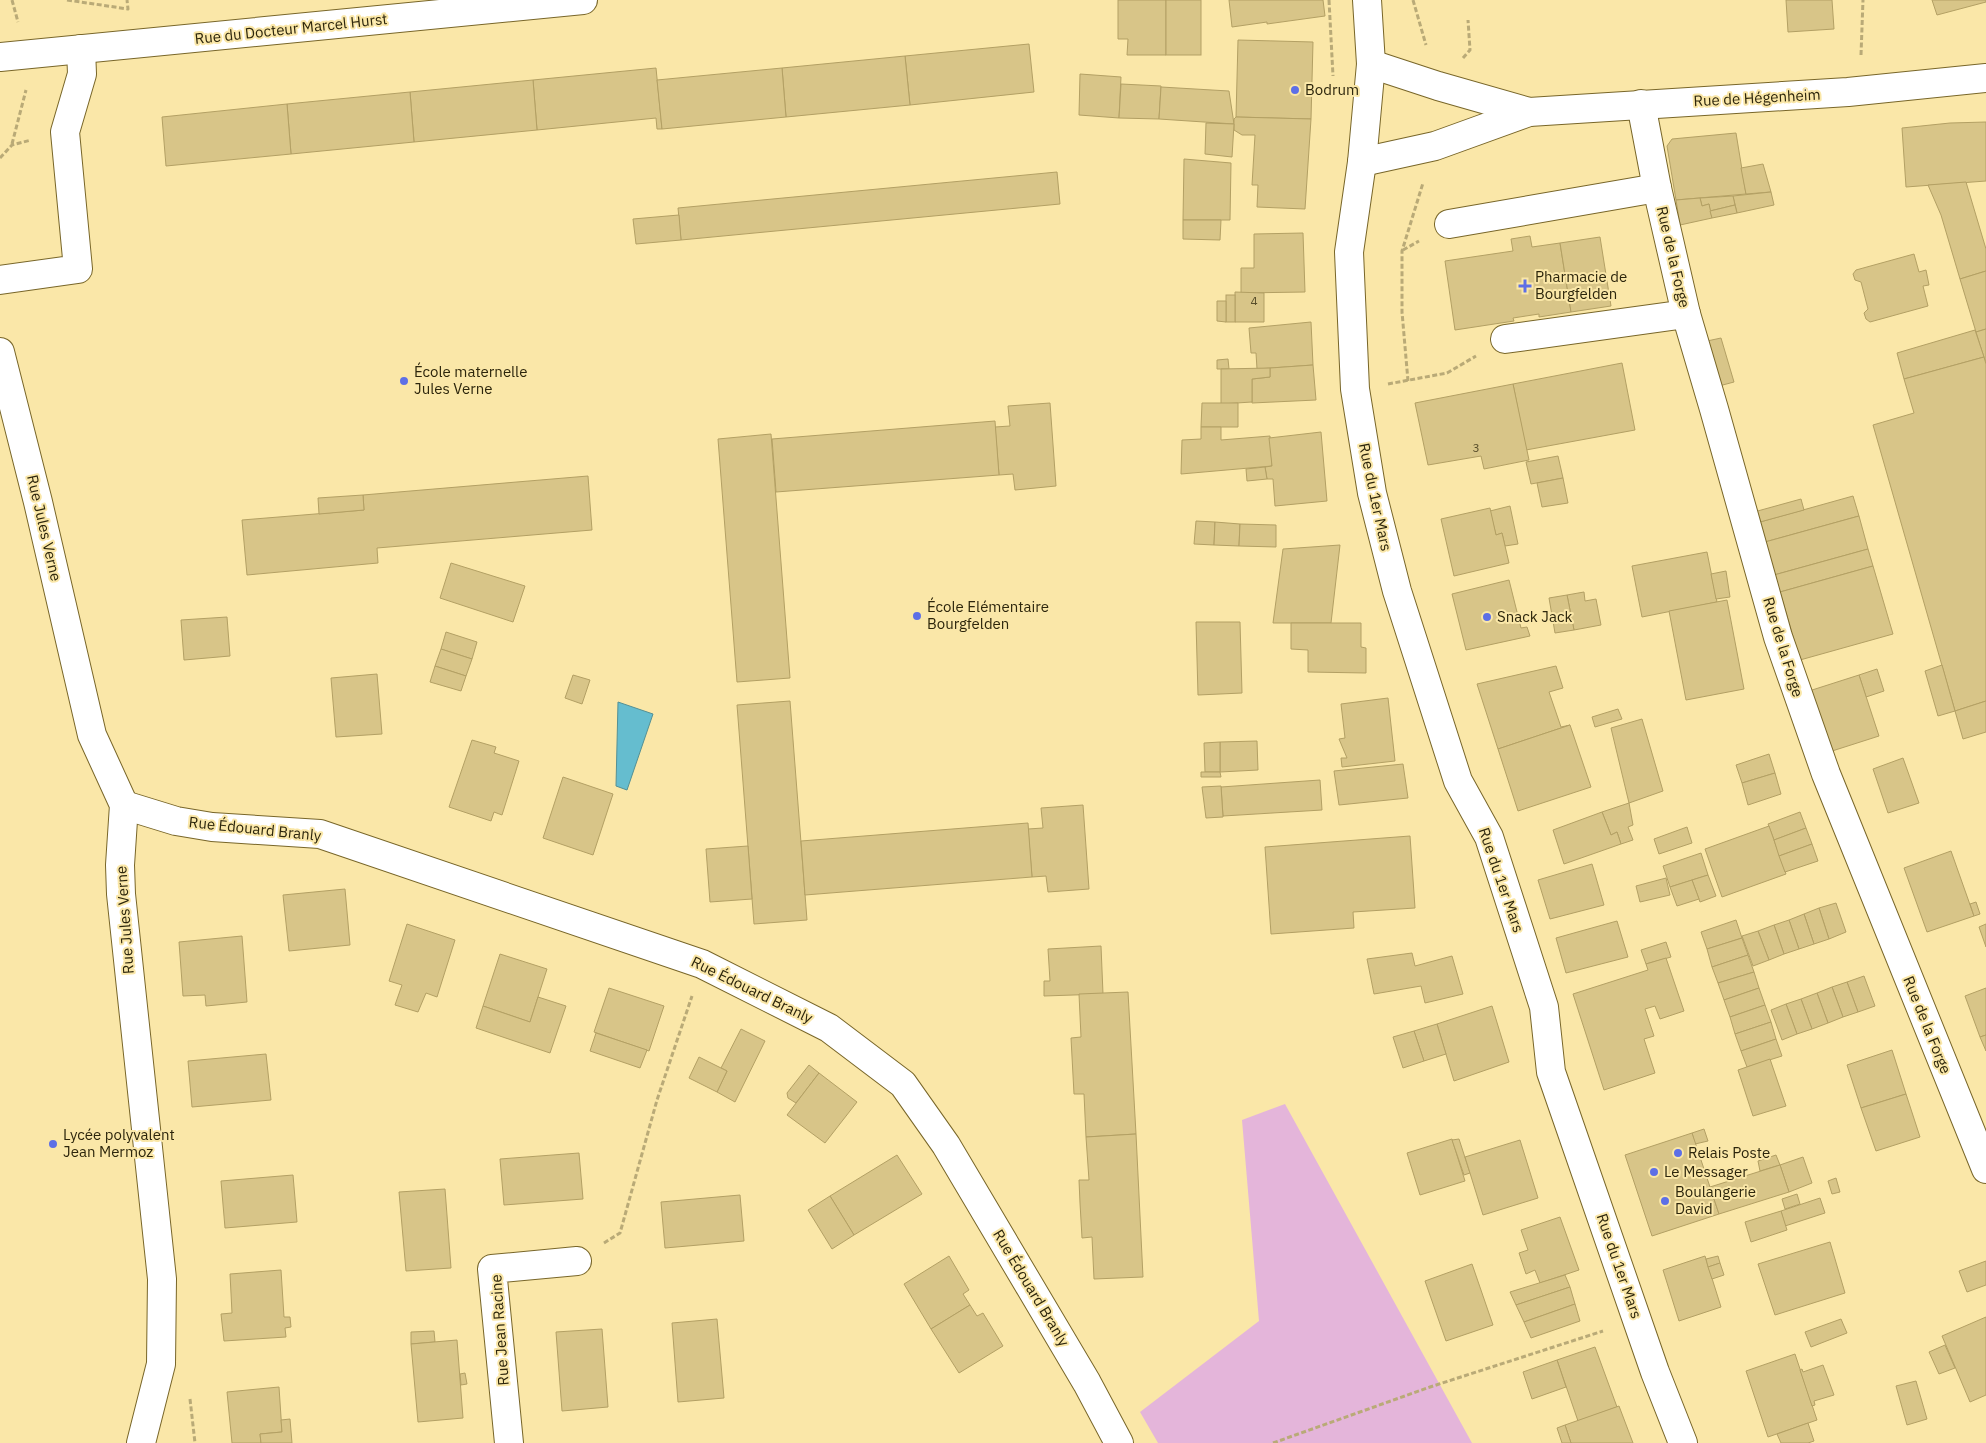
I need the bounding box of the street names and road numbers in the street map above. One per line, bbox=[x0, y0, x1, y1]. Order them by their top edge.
street label: Rue du Docteur Marcel Hurst bbox=[194, 9, 388, 48]
street label: Rue de Hégenheim bbox=[1693, 85, 1821, 110]
street label: Rue de la Forge bbox=[1653, 204, 1694, 310]
street label: Rue du 1er Mars bbox=[1355, 441, 1396, 553]
street label: Rue Jules Verne bbox=[23, 473, 66, 583]
street label: Rue de la Forge bbox=[1759, 595, 1808, 699]
street label: Rue Édouard Branly bbox=[188, 812, 323, 845]
street label: Rue du 1er Mars bbox=[1475, 825, 1528, 935]
street label: Rue Jules Verne bbox=[111, 865, 138, 975]
street label: Rue Édouard Branly bbox=[688, 952, 817, 1027]
street label: Rue de la Forge bbox=[1899, 973, 1956, 1076]
street label: Rue du 1er Mars bbox=[1593, 1211, 1646, 1321]
street label: Rue Édouard Branly bbox=[989, 1226, 1074, 1350]
street label: Rue Jean Racine bbox=[486, 1274, 513, 1386]

